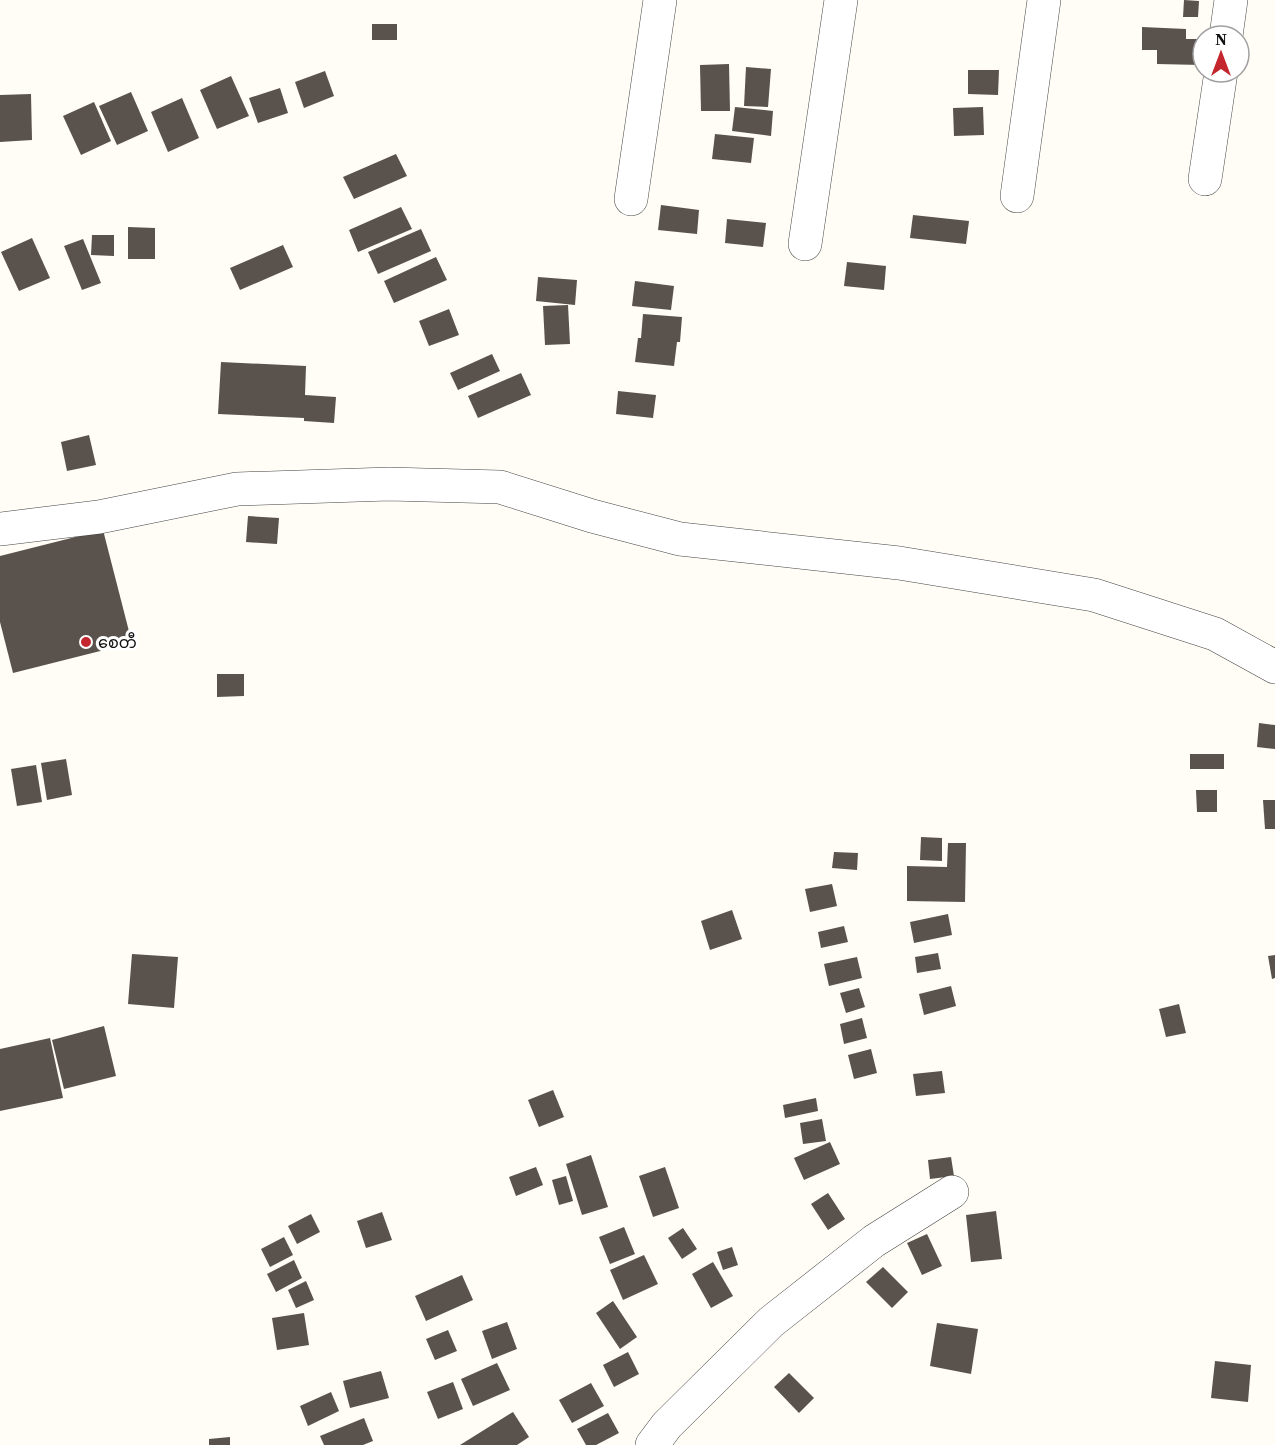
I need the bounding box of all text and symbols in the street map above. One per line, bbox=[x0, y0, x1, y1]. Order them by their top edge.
north arrow bbox=[1191, 24, 1251, 84]
text: N bbox=[1215, 28, 1227, 50]
place label: စေတီ bbox=[98, 631, 137, 653]
marker: စေတီ bbox=[79, 635, 93, 649]

